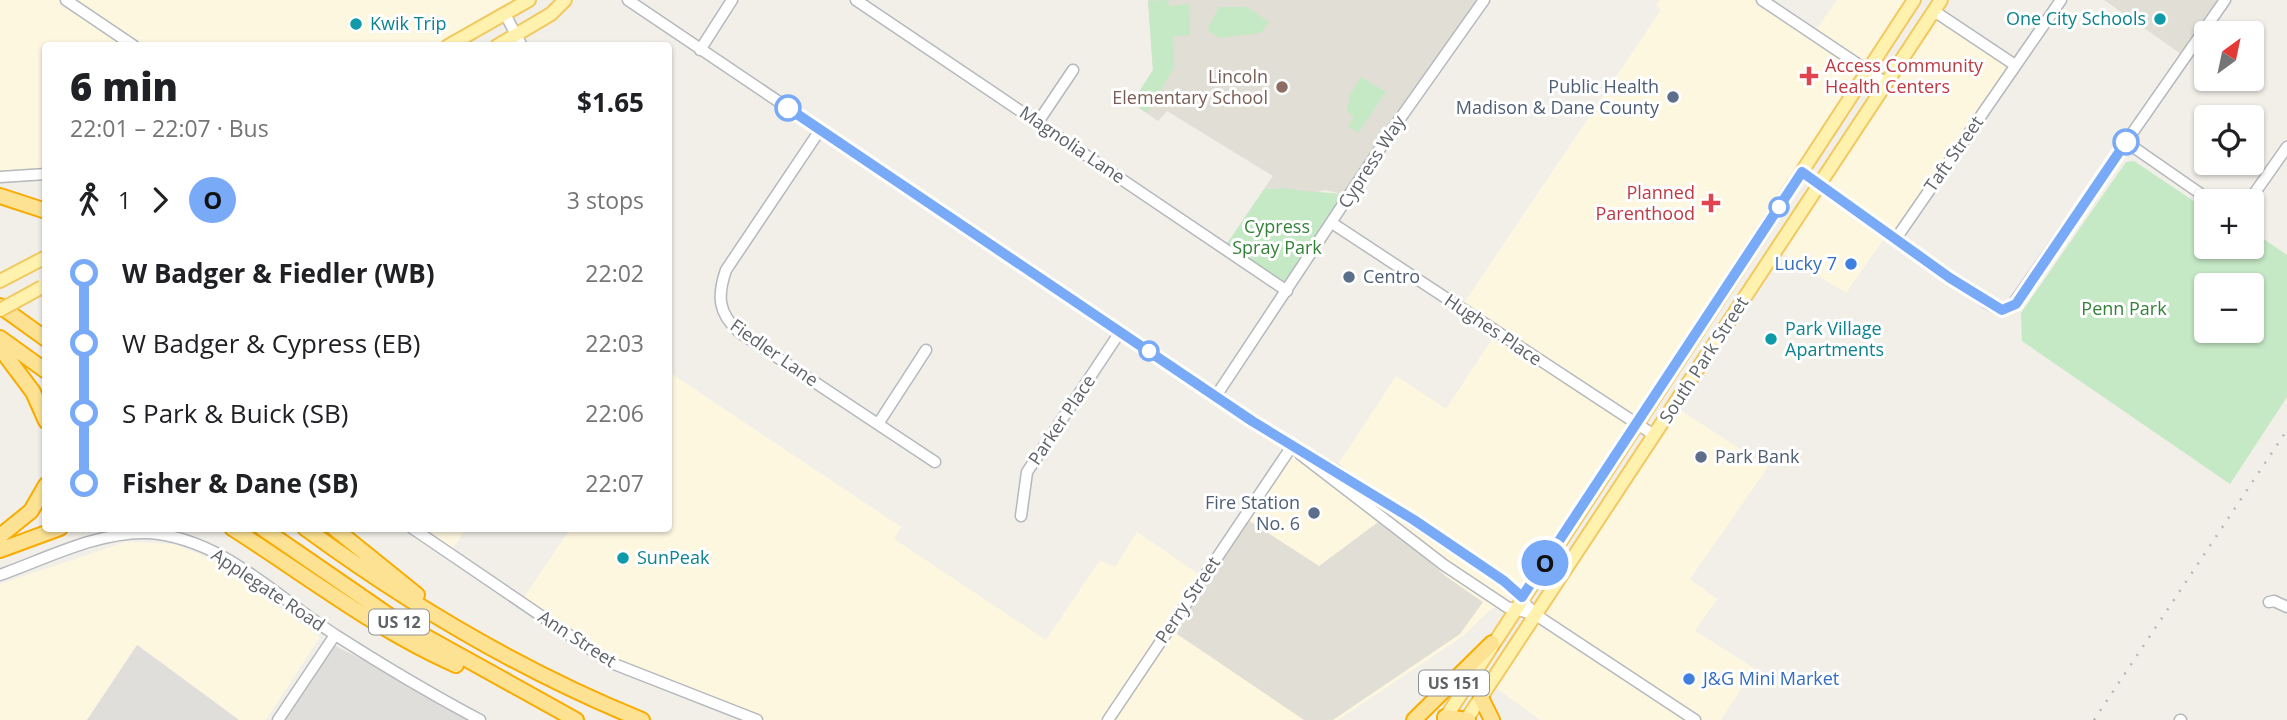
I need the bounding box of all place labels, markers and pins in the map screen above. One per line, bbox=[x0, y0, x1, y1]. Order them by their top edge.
place label: One City Schools bbox=[2006, 6, 2146, 30]
place label: Kwik Trip bbox=[370, 11, 446, 35]
marker: One City Schools bbox=[2152, 11, 2168, 27]
marker: Kwik Trip bbox=[348, 16, 364, 32]
place label: Access Community Health Centers bbox=[1825, 53, 1984, 98]
place label: Lincoln Elementary School bbox=[1112, 64, 1268, 109]
marker: Access Community Health Centers bbox=[1799, 66, 1819, 86]
place label: Public Health Madison & Dane County bbox=[1456, 74, 1660, 119]
marker: Lincoln Elementary School bbox=[1274, 79, 1290, 95]
marker: Public Health Madison & Dane County bbox=[1665, 89, 1681, 105]
unlabelled marker bbox=[775, 95, 801, 121]
unlabelled marker bbox=[2113, 129, 2139, 155]
place label: Planned Parenthood bbox=[1596, 180, 1695, 225]
marker: Planned Parenthood bbox=[1701, 193, 1721, 213]
unlabelled marker bbox=[1769, 197, 1789, 217]
place label: Lucky 7 bbox=[1775, 251, 1837, 275]
marker: Lucky 7 bbox=[1843, 256, 1859, 272]
place label: Centro bbox=[1363, 264, 1420, 288]
marker: Centro bbox=[1341, 269, 1357, 285]
place label: Park Village Apartments bbox=[1785, 316, 1884, 361]
marker: Park Village Apartments bbox=[1763, 331, 1779, 347]
unlabelled marker bbox=[1139, 341, 1159, 361]
place label: Park Bank bbox=[1715, 444, 1800, 468]
marker: Park Bank bbox=[1693, 449, 1709, 465]
place label: Fire Station No. 6 bbox=[1205, 490, 1300, 535]
marker: Fire Station No. 6 bbox=[1306, 505, 1322, 521]
place label: SunPeak bbox=[637, 545, 710, 569]
marker: SunPeak bbox=[615, 550, 631, 566]
place label: J&G Mini Market bbox=[1701, 666, 1839, 690]
marker: J&G Mini Market bbox=[1681, 671, 1697, 687]

